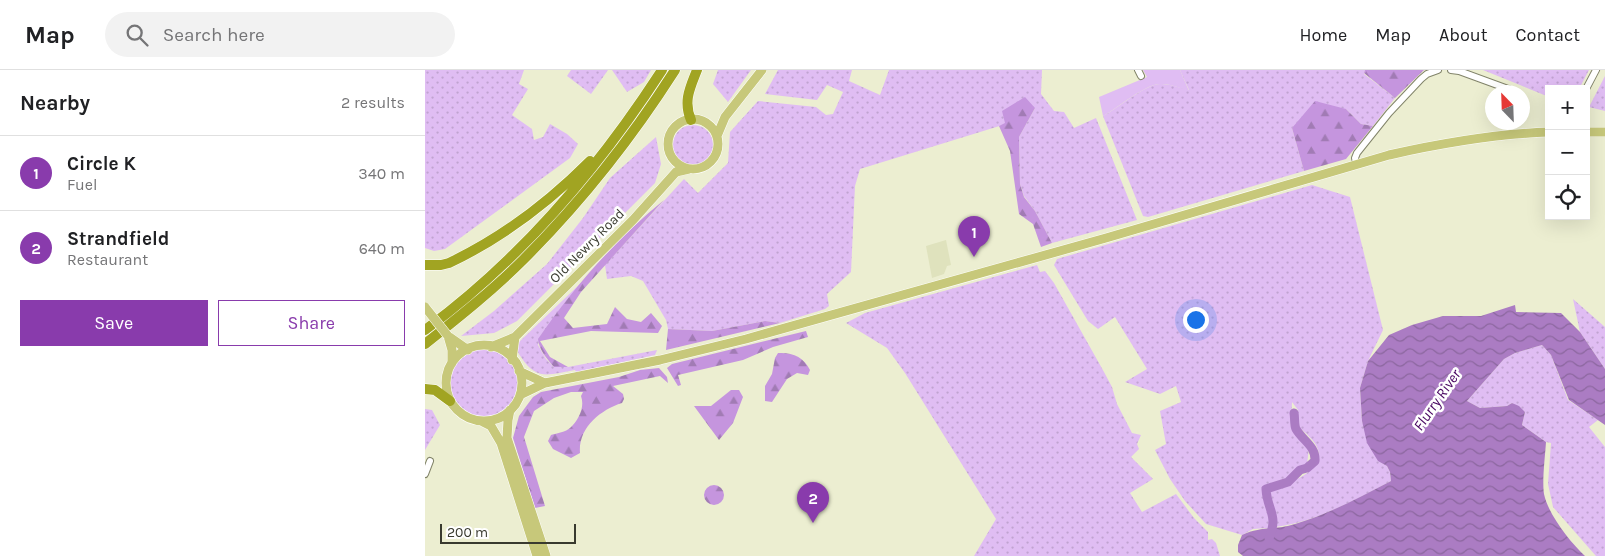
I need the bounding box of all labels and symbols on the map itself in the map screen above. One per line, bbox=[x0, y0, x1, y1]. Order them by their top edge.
north arrow bbox=[1485, 85, 1530, 130]
street label: Old Newry Road bbox=[546, 205, 628, 287]
pin: 1 bbox=[958, 216, 990, 257]
your location bbox=[1183, 307, 1209, 333]
water label: Flurry River bbox=[1409, 365, 1465, 434]
pin: 2 bbox=[797, 482, 829, 523]
scale bar bbox=[440, 521, 576, 544]

